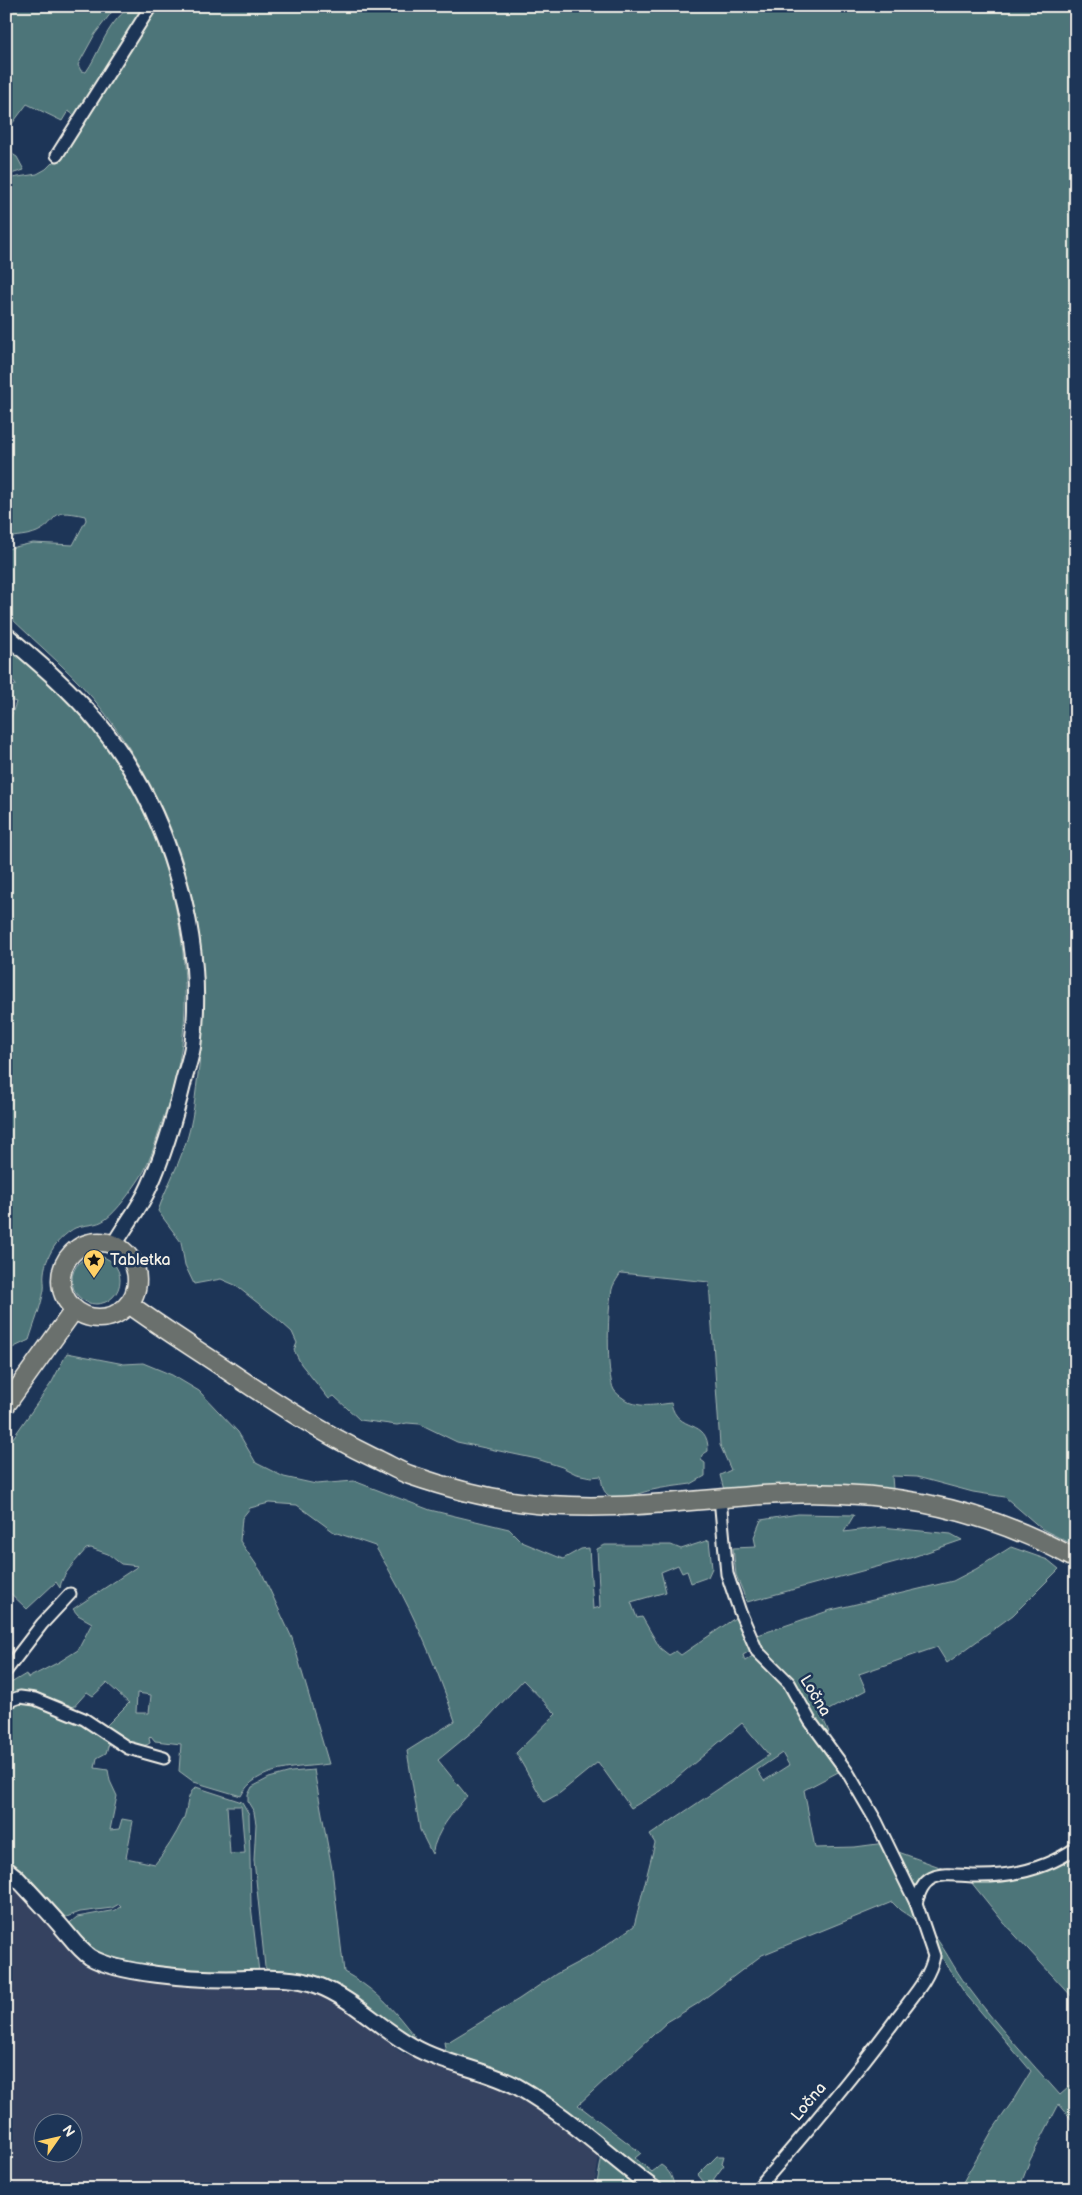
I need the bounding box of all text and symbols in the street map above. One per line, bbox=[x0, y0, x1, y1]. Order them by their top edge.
place icon: Tabletka bbox=[82, 1248, 106, 1279]
place label: Tabletka bbox=[110, 1251, 170, 1270]
street label: Ločna bbox=[795, 1672, 835, 1720]
street label: Ločna bbox=[787, 2079, 831, 2125]
north arrow bbox=[32, 2112, 82, 2162]
text: N bbox=[58, 2122, 78, 2140]

